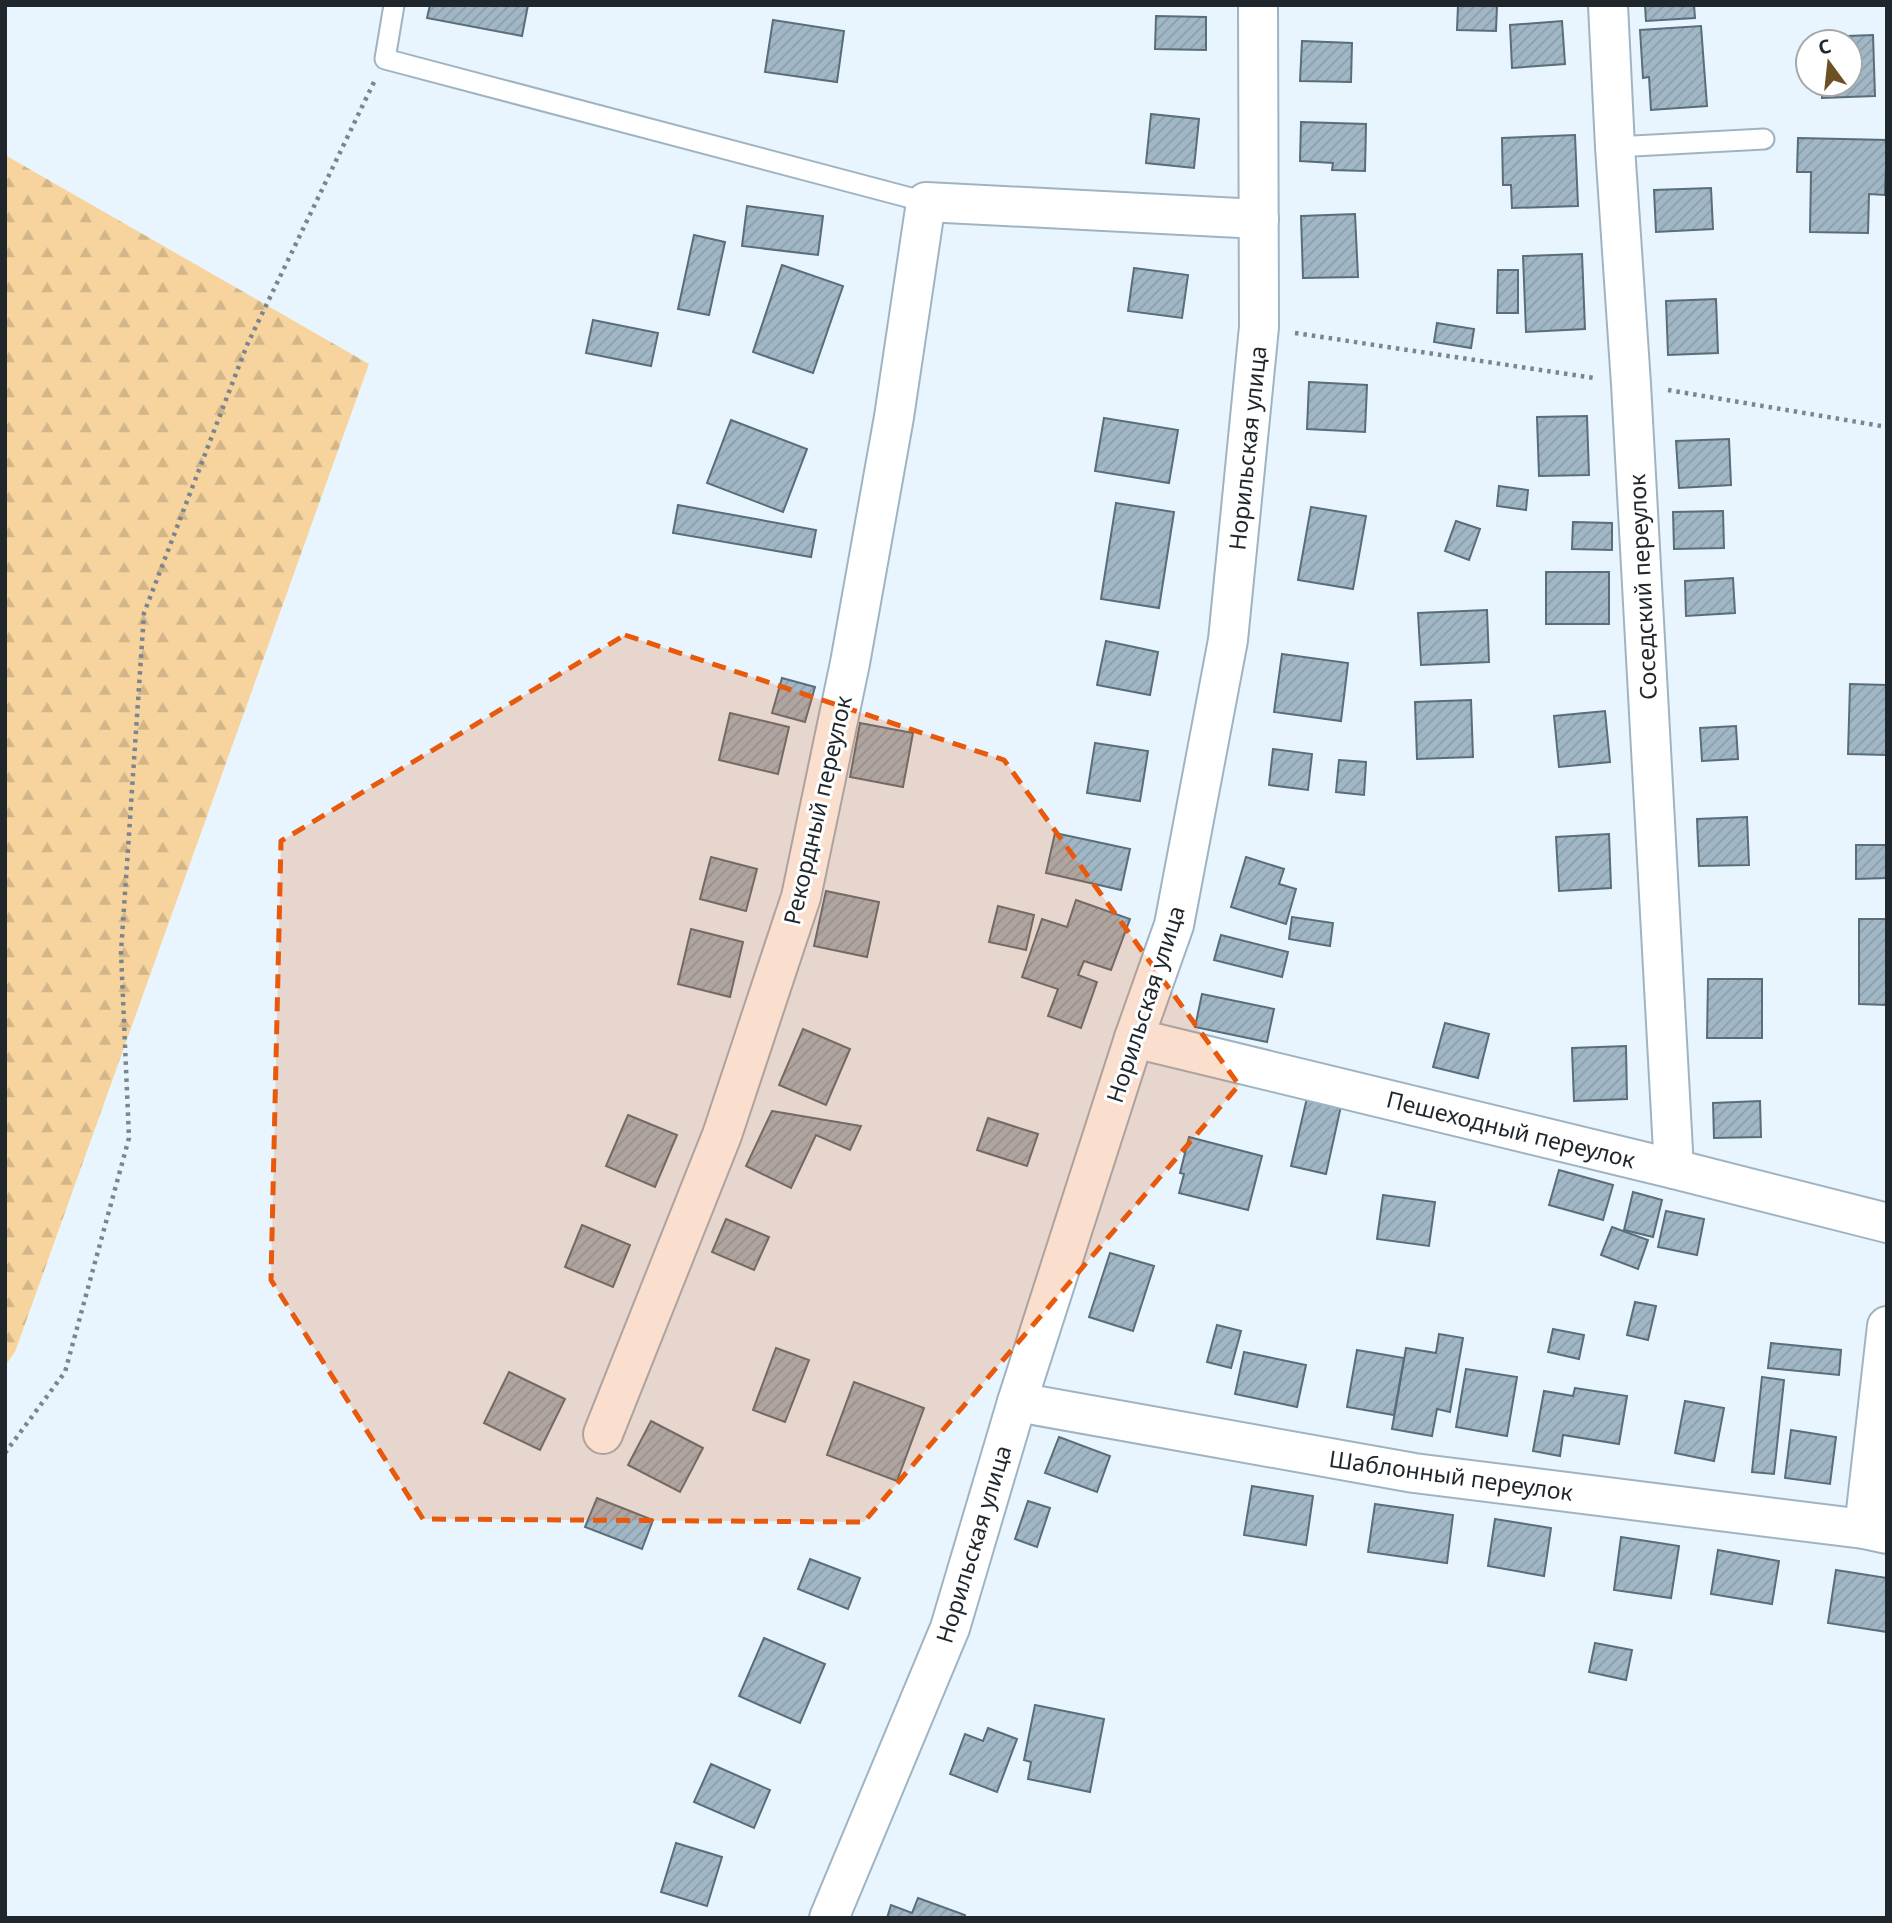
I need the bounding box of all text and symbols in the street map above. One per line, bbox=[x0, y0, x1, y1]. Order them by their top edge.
north arrow bbox=[1794, 28, 1864, 98]
text: С bbox=[1815, 32, 1834, 61]
street label: Норильская улица bbox=[1220, 344, 1274, 552]
street label: Соседский переулок bbox=[1620, 472, 1664, 701]
street label: Рекордный переулок bbox=[775, 692, 859, 928]
street label: Норильская улица bbox=[1098, 901, 1192, 1107]
street label: Пешеходный переулок bbox=[1383, 1083, 1640, 1176]
street label: Норильская улица bbox=[928, 1441, 1018, 1647]
street label: Шаблонный переулок bbox=[1327, 1442, 1576, 1508]

